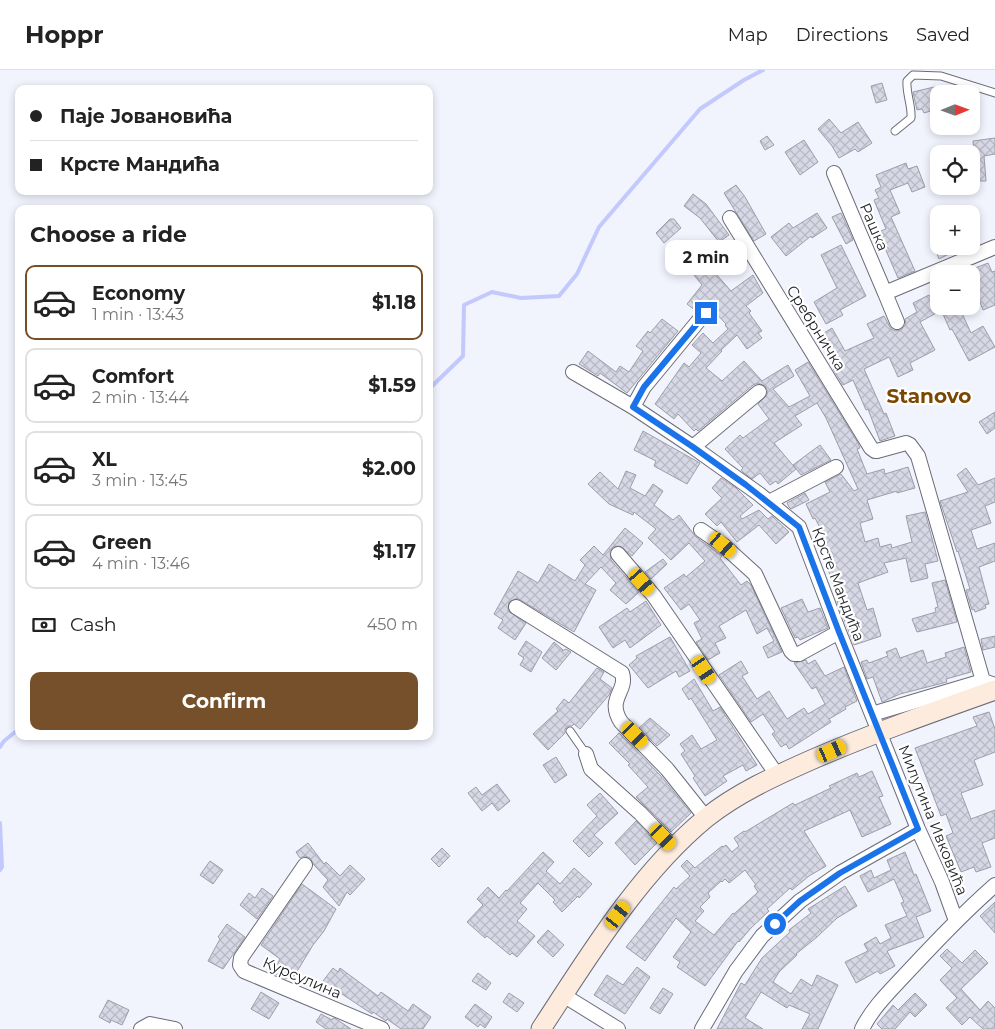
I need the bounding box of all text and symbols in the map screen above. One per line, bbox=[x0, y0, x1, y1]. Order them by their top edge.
text: Hoppr bbox=[25, 20, 104, 49]
text: Map bbox=[728, 24, 768, 46]
text: Directions bbox=[796, 24, 888, 46]
text: Saved bbox=[916, 24, 970, 46]
north arrow bbox=[930, 85, 980, 135]
map controls bbox=[930, 85, 980, 315]
text: Паје Јовановића bbox=[60, 105, 232, 128]
button: locate bbox=[930, 145, 980, 195]
text: Крсте Мандића bbox=[60, 153, 220, 176]
street label: Рашка bbox=[856, 200, 893, 254]
button: + bbox=[930, 205, 980, 255]
text: Choose a ride bbox=[30, 221, 187, 248]
callout: 2 min bbox=[665, 240, 747, 276]
text: 2 min bbox=[683, 248, 729, 267]
button: − bbox=[930, 265, 980, 315]
icon: car bbox=[32, 280, 77, 325]
street label: Сребрничка bbox=[783, 281, 850, 374]
text: Economy bbox=[92, 282, 185, 305]
text: $1.18 bbox=[372, 291, 416, 314]
route end bbox=[695, 302, 717, 324]
text: 1 min · 13:43 bbox=[92, 305, 184, 324]
icon: car bbox=[32, 363, 77, 408]
text: Comfort bbox=[92, 365, 174, 388]
text: $1.59 bbox=[368, 374, 416, 397]
district label: Stanovo bbox=[887, 384, 971, 408]
text: 2 min · 13:44 bbox=[92, 388, 189, 407]
icon: car bbox=[32, 446, 77, 491]
text: XL bbox=[92, 448, 117, 471]
text: $2.00 bbox=[362, 457, 416, 480]
text: 3 min · 13:45 bbox=[92, 471, 188, 490]
street label: Крсте Мандића bbox=[808, 524, 869, 644]
icon: car bbox=[32, 529, 77, 574]
car bbox=[706, 529, 739, 561]
text: Green bbox=[92, 531, 152, 554]
text: $1.17 bbox=[373, 540, 416, 563]
text: 4 min · 13:46 bbox=[92, 554, 190, 573]
car bbox=[626, 566, 657, 598]
icon: cash bbox=[30, 611, 58, 639]
text: Cash bbox=[70, 613, 117, 636]
text: 450 m bbox=[367, 615, 418, 634]
car bbox=[689, 653, 718, 687]
button: Confirm bbox=[30, 672, 418, 730]
car bbox=[619, 719, 650, 751]
car bbox=[815, 738, 848, 764]
street label: Милутина Ивковића bbox=[895, 742, 972, 898]
car bbox=[647, 821, 678, 853]
car bbox=[602, 899, 633, 931]
route start bbox=[764, 913, 786, 935]
street label: Курсулина bbox=[260, 952, 344, 1003]

